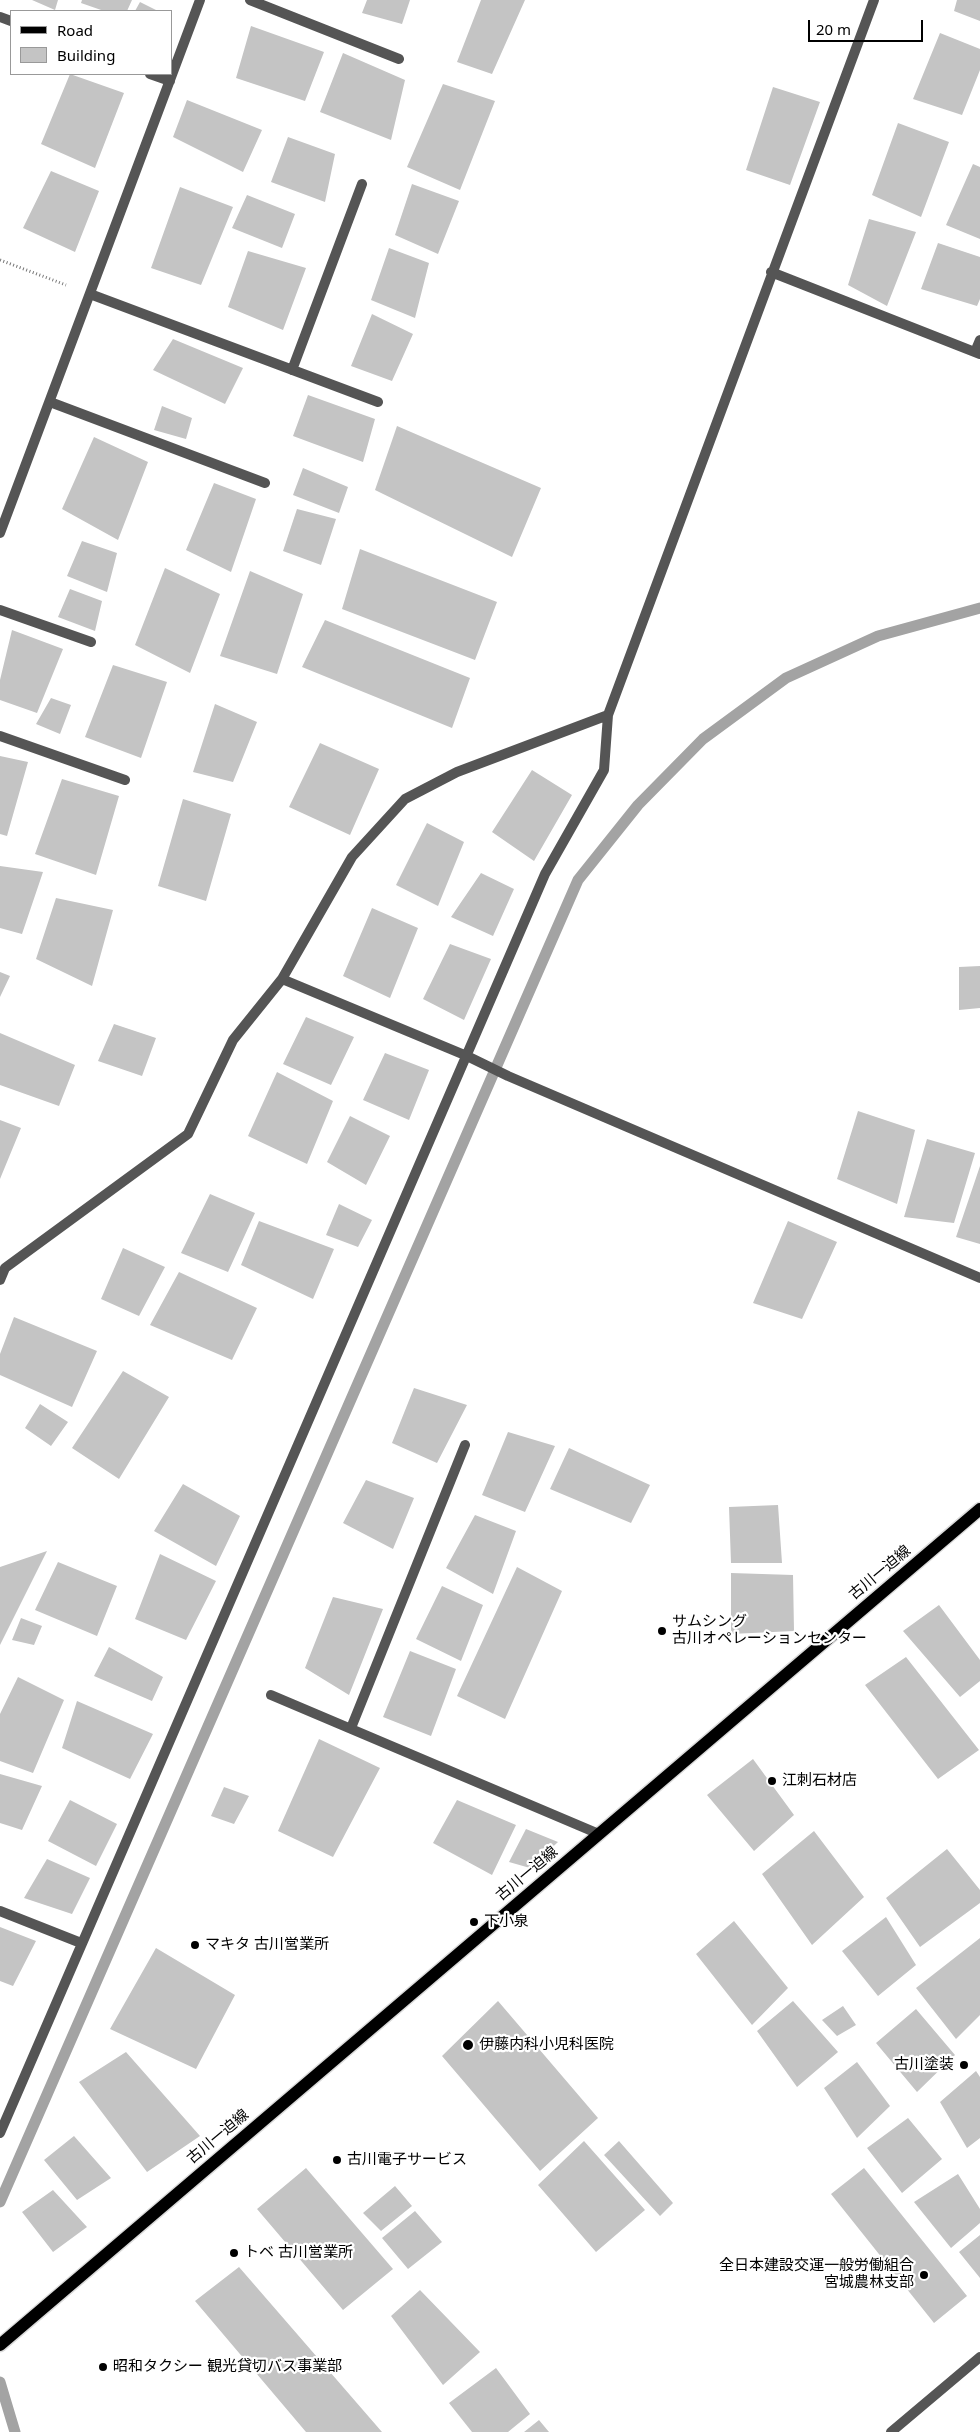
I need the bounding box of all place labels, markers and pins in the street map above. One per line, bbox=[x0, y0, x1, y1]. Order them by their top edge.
place label: サムシング 古川オペレーションセンター bbox=[672, 1613, 867, 1648]
marker: サムシング 古川オペレーションセンター bbox=[656, 1625, 668, 1637]
place label: 江刺石材店 bbox=[782, 1772, 857, 1790]
marker: 江刺石材店 bbox=[766, 1775, 778, 1787]
place label: 下小泉 bbox=[484, 1913, 529, 1931]
marker: 下小泉 bbox=[468, 1916, 480, 1928]
place label: マキタ 古川営業所 bbox=[205, 1936, 329, 1954]
marker: マキタ 古川営業所 bbox=[189, 1939, 201, 1951]
place label: 伊藤内科小児科医院 bbox=[479, 2036, 614, 2054]
marker: 伊藤内科小児科医院 bbox=[461, 2038, 475, 2052]
place label: 古川塗装 bbox=[894, 2056, 954, 2074]
marker: 古川塗装 bbox=[958, 2059, 970, 2071]
place label: 古川電子サービス bbox=[347, 2151, 467, 2169]
marker: 古川電子サービス bbox=[331, 2154, 343, 2166]
place label: トベ 古川営業所 bbox=[244, 2244, 353, 2262]
marker: トベ 古川営業所 bbox=[228, 2247, 240, 2259]
place label: 全日本建設交運一般労働組合 宮城農林支部 bbox=[719, 2257, 914, 2292]
marker: 全日本建設交運一般労働組合 宮城農林支部 bbox=[918, 2269, 930, 2281]
place label: 昭和タクシー 観光貸切バス事業部 bbox=[113, 2358, 342, 2376]
marker: 昭和タクシー 観光貸切バス事業部 bbox=[97, 2361, 109, 2373]

